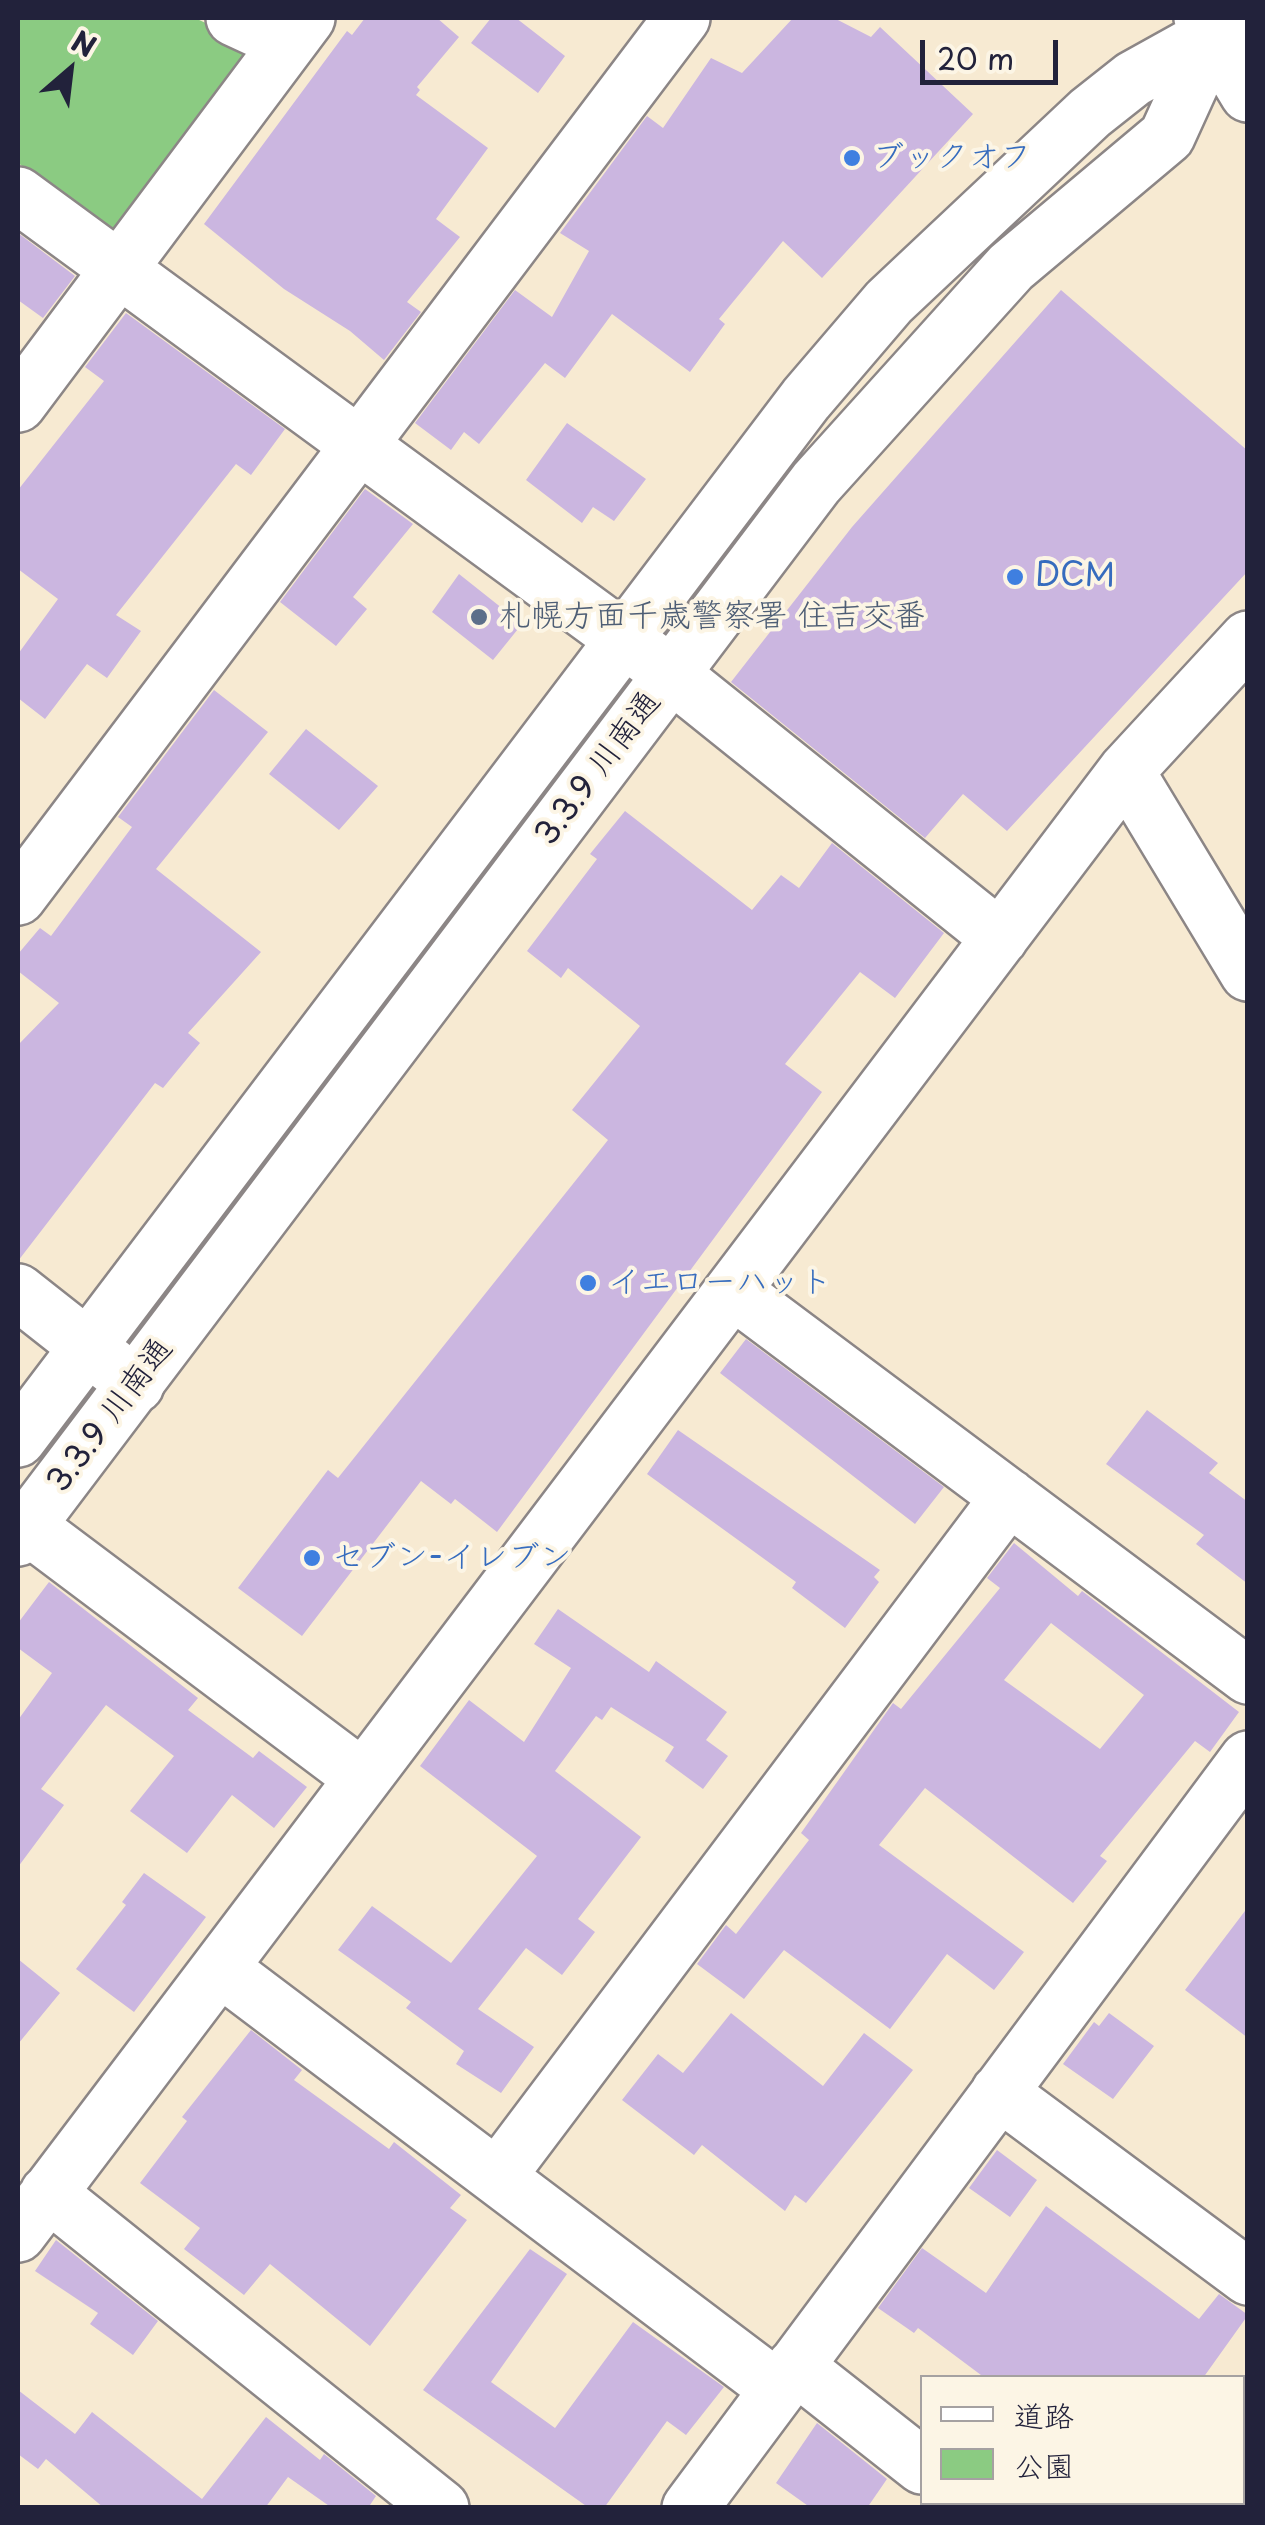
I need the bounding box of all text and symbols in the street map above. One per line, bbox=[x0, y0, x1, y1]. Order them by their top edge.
text: N bbox=[64, 19, 104, 67]
north arrow bbox=[20, 20, 120, 120]
scale bar bbox=[925, 20, 1062, 82]
text: 20 m bbox=[937, 35, 1014, 80]
place label: ブックオフ bbox=[872, 139, 1032, 177]
marker: ブックオフ bbox=[841, 147, 863, 169]
place label: DCM bbox=[1035, 558, 1115, 596]
marker: DCM bbox=[1004, 566, 1026, 588]
place label: 札幌方面千歳警察署 住吉交番 bbox=[499, 598, 925, 636]
marker: 札幌方面千歳警察署 住吉交番 bbox=[468, 606, 490, 628]
street label: 3.3.9 川南通 bbox=[528, 684, 670, 854]
place label: イエローハット bbox=[608, 1264, 832, 1302]
marker: イエローハット bbox=[577, 1272, 599, 1294]
street label: 3.3.9 川南通 bbox=[40, 1331, 182, 1501]
place label: セブン-イレブン bbox=[332, 1539, 571, 1577]
marker: セブン-イレブン bbox=[301, 1547, 323, 1569]
legend bbox=[920, 2375, 1245, 2505]
text: 道路 bbox=[1014, 2392, 1074, 2437]
text: 公園 bbox=[1014, 2442, 1074, 2487]

